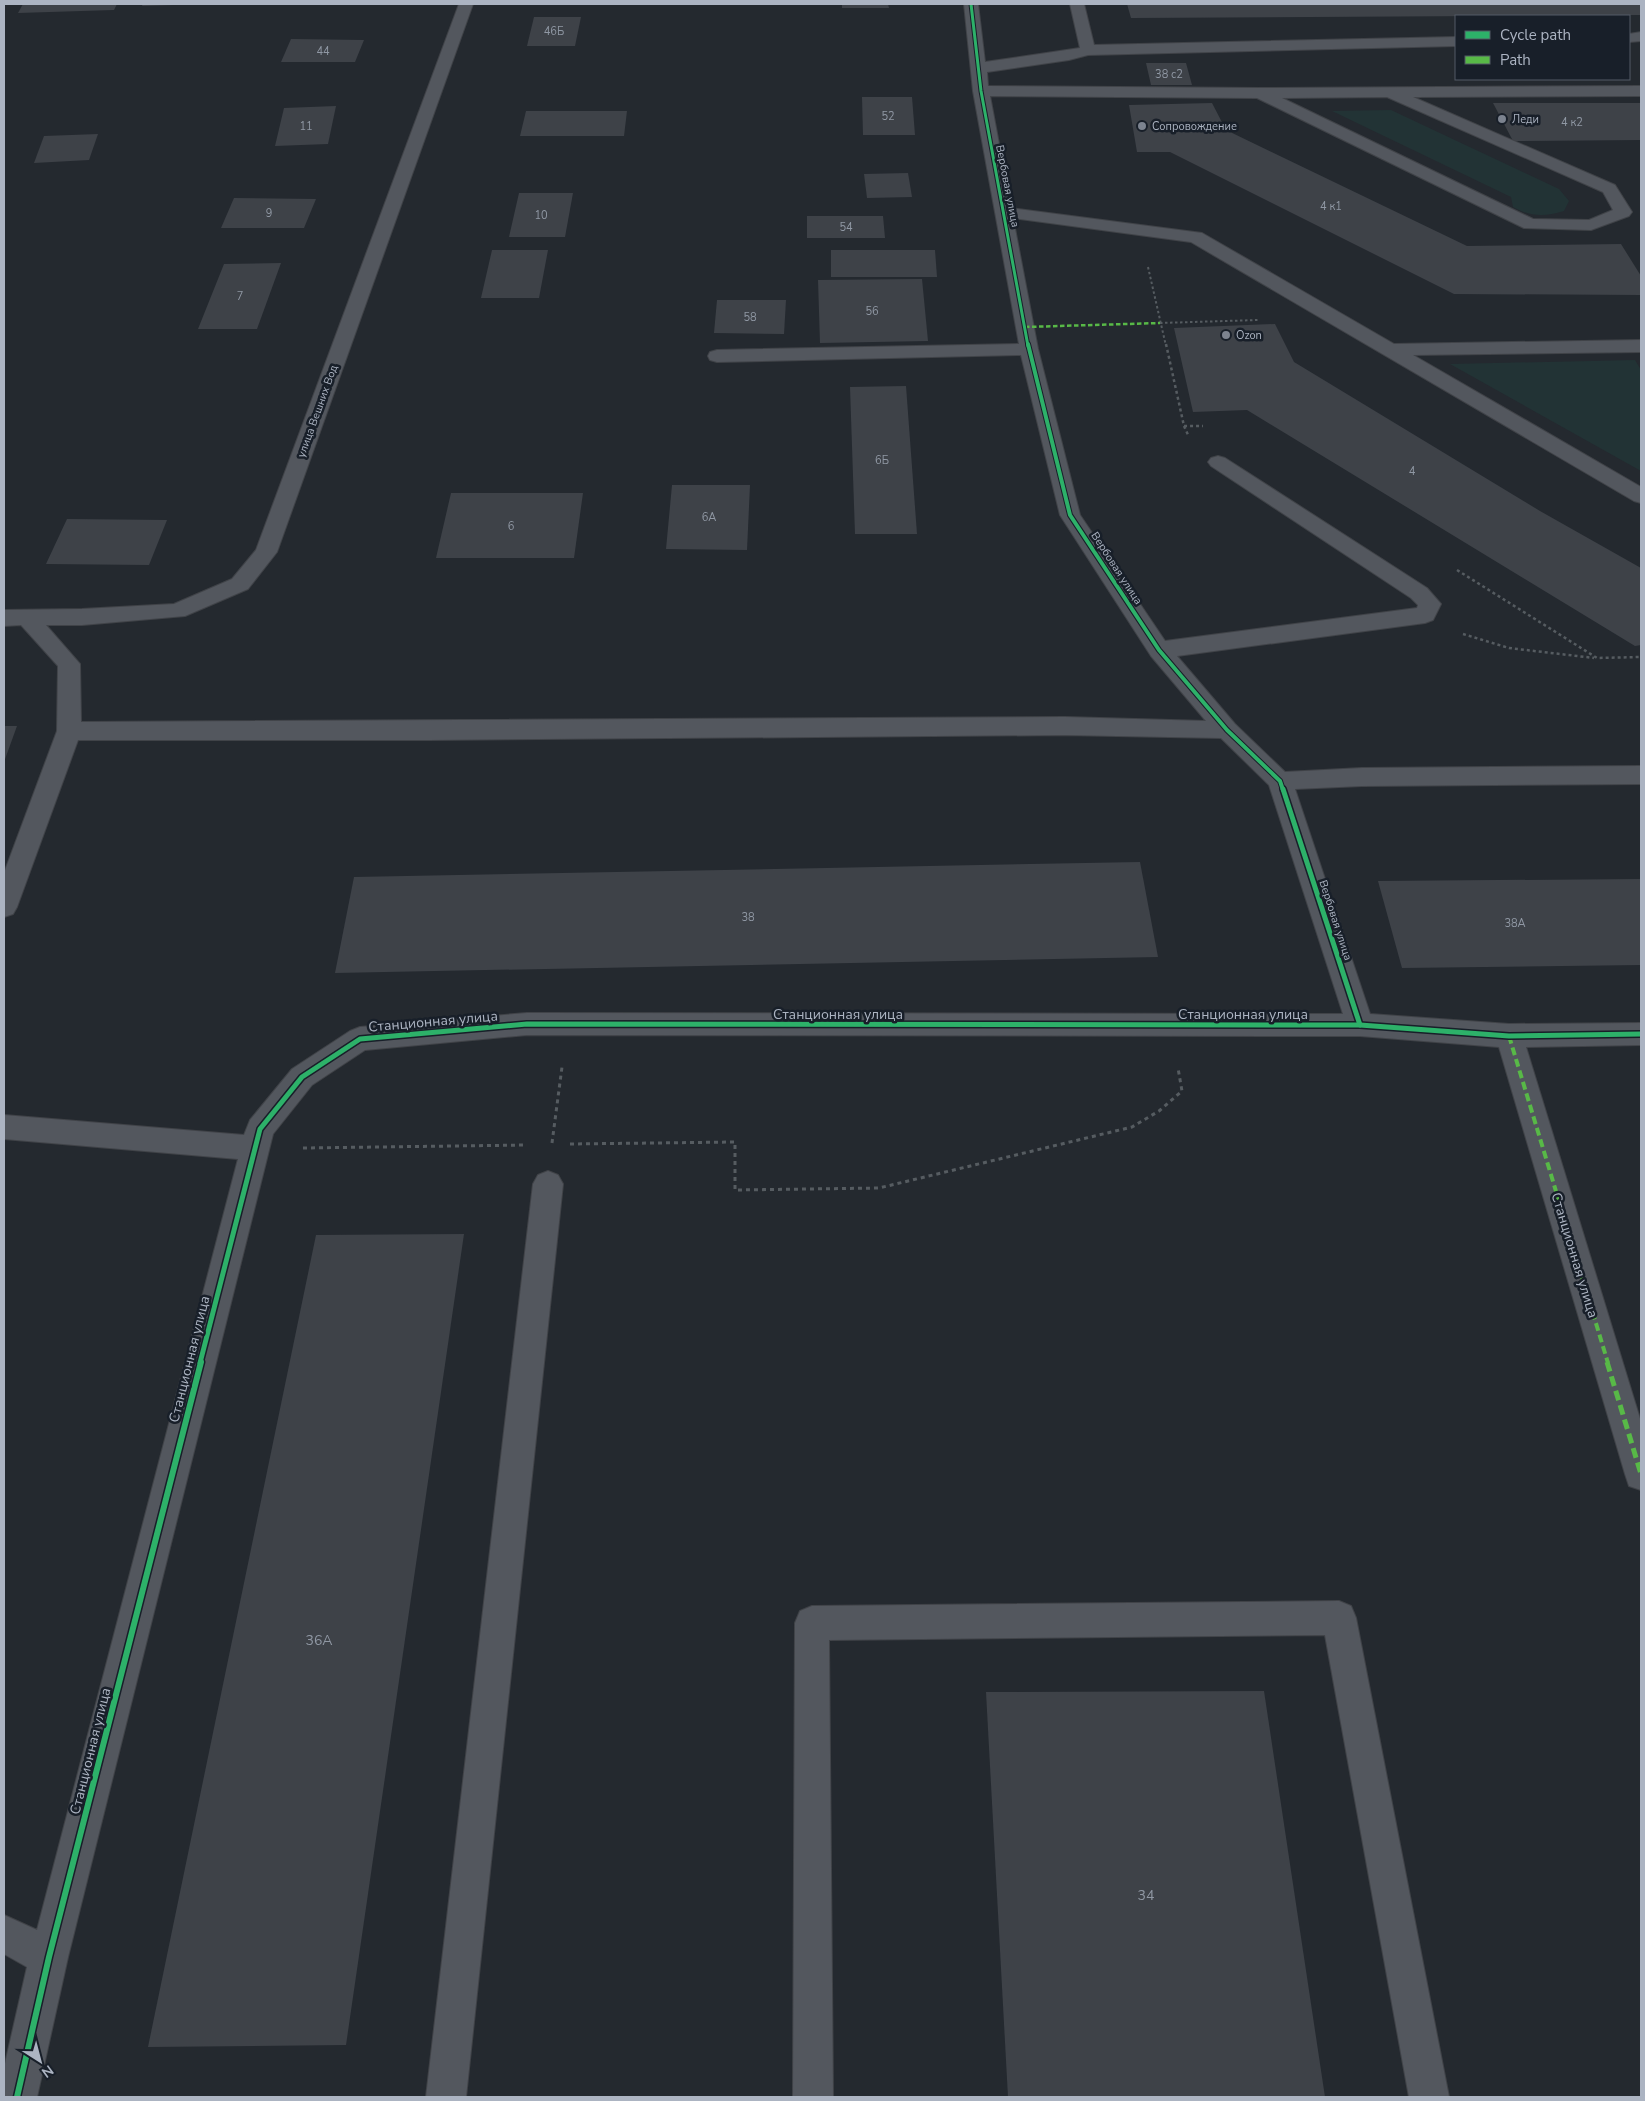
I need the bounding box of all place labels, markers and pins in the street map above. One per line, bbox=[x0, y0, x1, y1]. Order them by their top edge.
place label: Леди bbox=[1512, 112, 1539, 127]
marker: Леди bbox=[1496, 113, 1508, 125]
place label: Сопровождение bbox=[1152, 119, 1237, 134]
marker: Сопровождение bbox=[1136, 120, 1148, 132]
place label: Ozon bbox=[1236, 328, 1262, 343]
marker: Ozon bbox=[1220, 329, 1232, 341]

